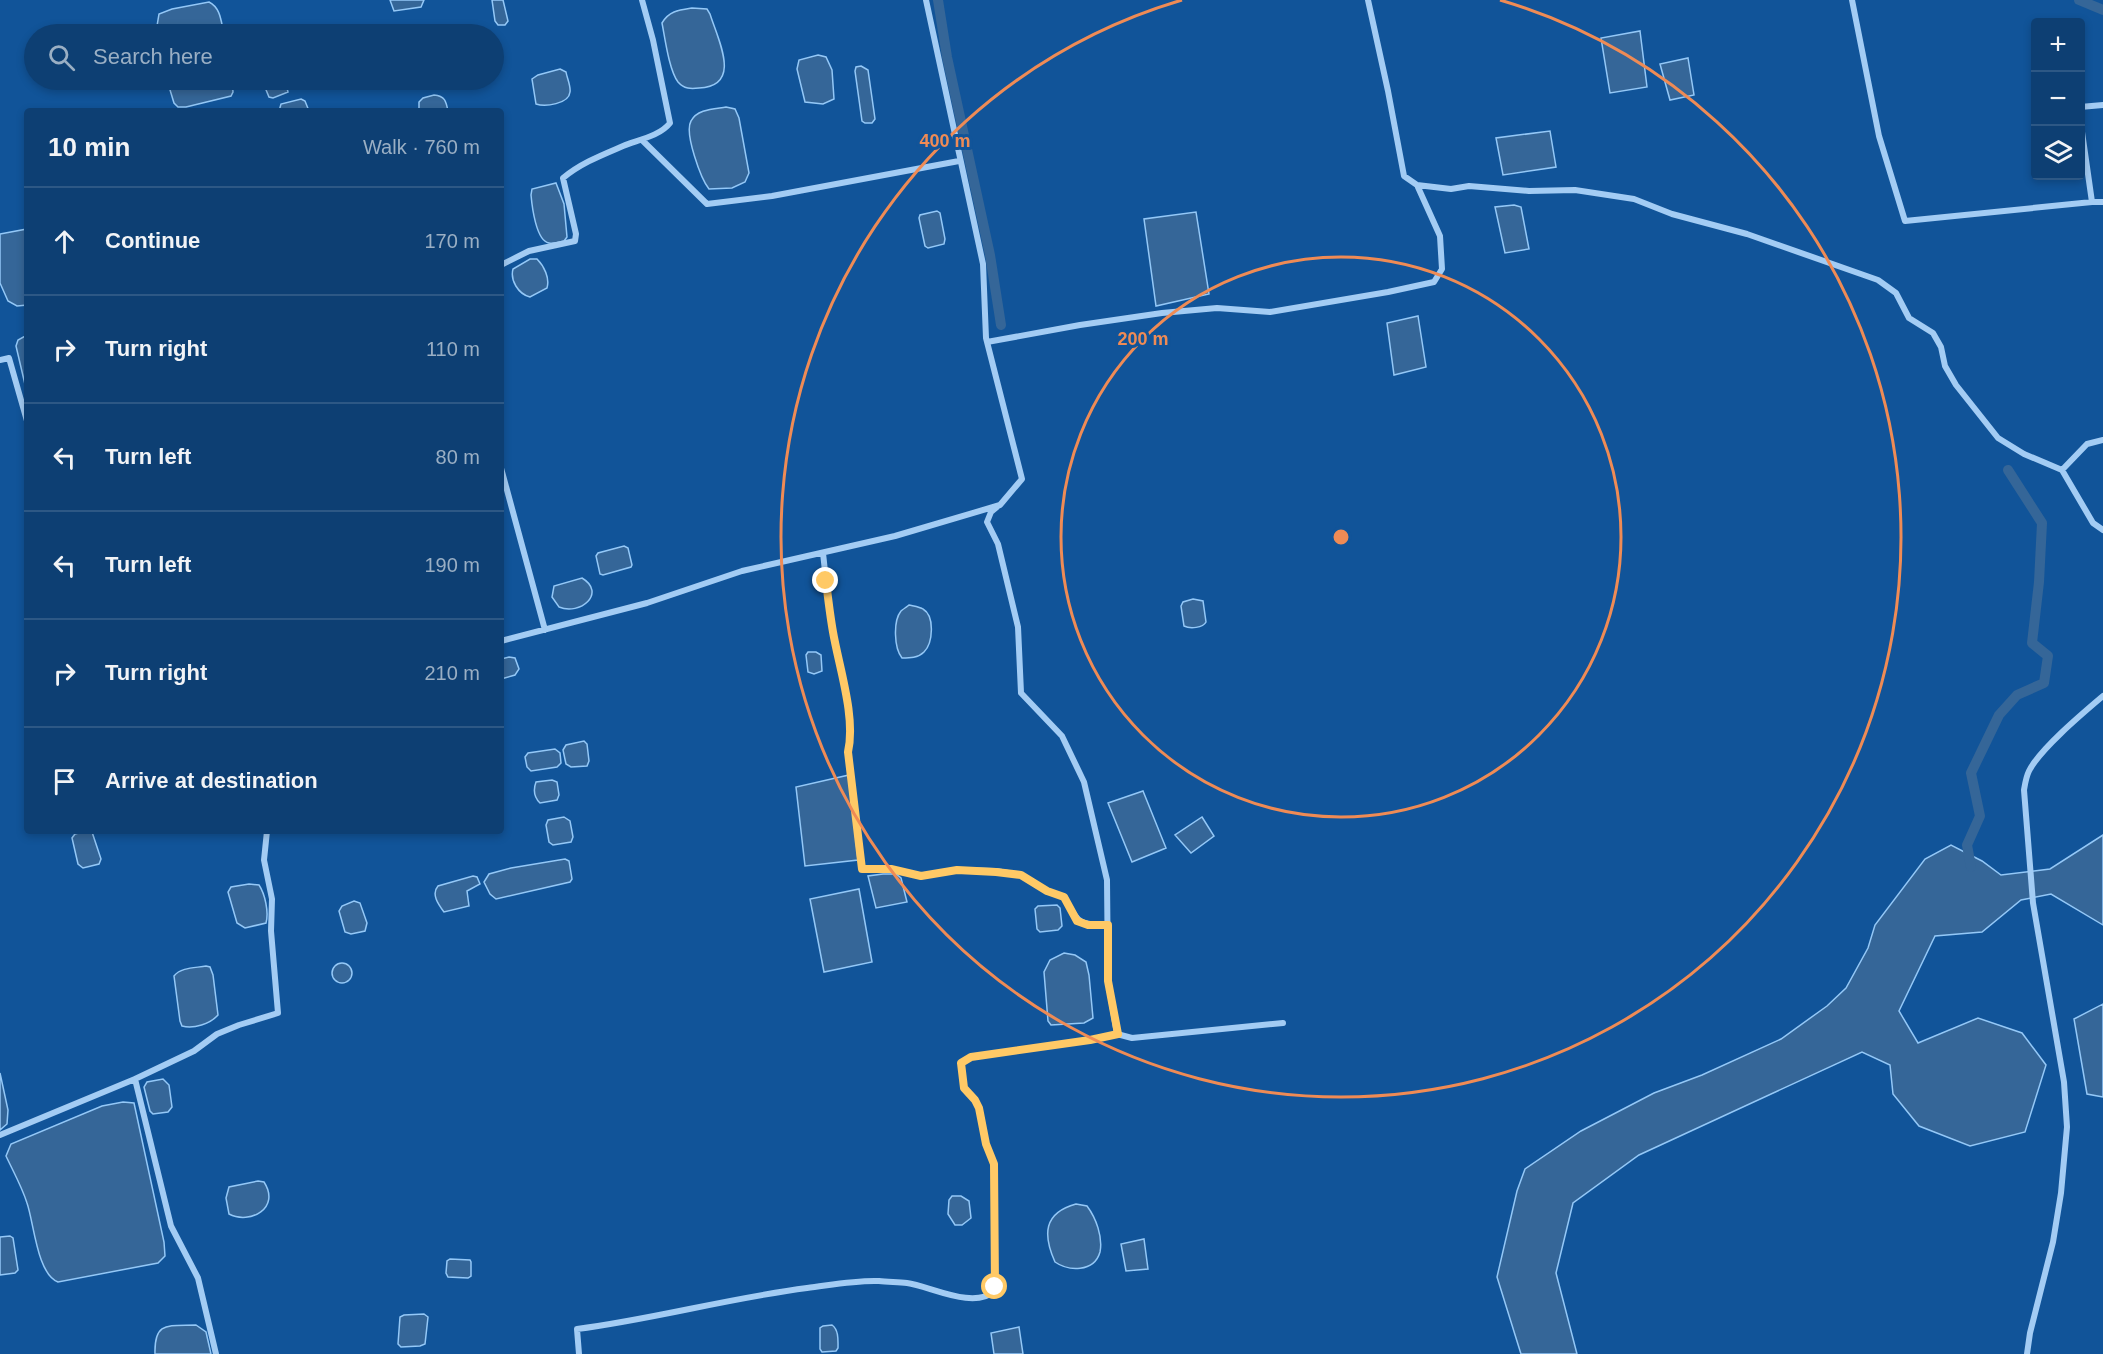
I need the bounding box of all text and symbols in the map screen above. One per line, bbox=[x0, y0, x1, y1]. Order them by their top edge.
map controls bbox=[2031, 18, 2085, 180]
button: + bbox=[2031, 18, 2085, 72]
search box bbox=[24, 24, 504, 90]
icon: search bbox=[45, 41, 78, 74]
text: Search here bbox=[93, 44, 213, 69]
button: − bbox=[2031, 72, 2085, 126]
button: layers bbox=[2031, 126, 2085, 180]
text: 400 m bbox=[919, 131, 971, 151]
text: 10 min bbox=[48, 132, 130, 162]
text: Walk · 760 m bbox=[363, 136, 480, 158]
icon: ahead bbox=[48, 225, 81, 258]
text: Continue bbox=[105, 228, 200, 253]
text: 170 m bbox=[424, 230, 480, 252]
text: 200 m bbox=[1117, 329, 1169, 349]
icon: right bbox=[48, 333, 81, 366]
text: Turn right bbox=[105, 336, 207, 361]
text: 110 m bbox=[426, 338, 480, 360]
icon: left bbox=[48, 441, 81, 474]
text: Turn left bbox=[105, 444, 191, 469]
text: 80 m bbox=[436, 446, 480, 468]
centre of rings bbox=[1331, 527, 1351, 547]
icon: left bbox=[48, 549, 81, 582]
text: Turn left bbox=[105, 552, 191, 577]
text: 190 m bbox=[424, 554, 480, 576]
route end bbox=[812, 567, 838, 593]
icon: right bbox=[48, 657, 81, 690]
text: Turn right bbox=[105, 660, 207, 685]
text: 210 m bbox=[424, 662, 480, 684]
icon: arrive bbox=[48, 765, 81, 798]
text: Arrive at destination bbox=[105, 768, 318, 793]
route start bbox=[981, 1273, 1007, 1299]

